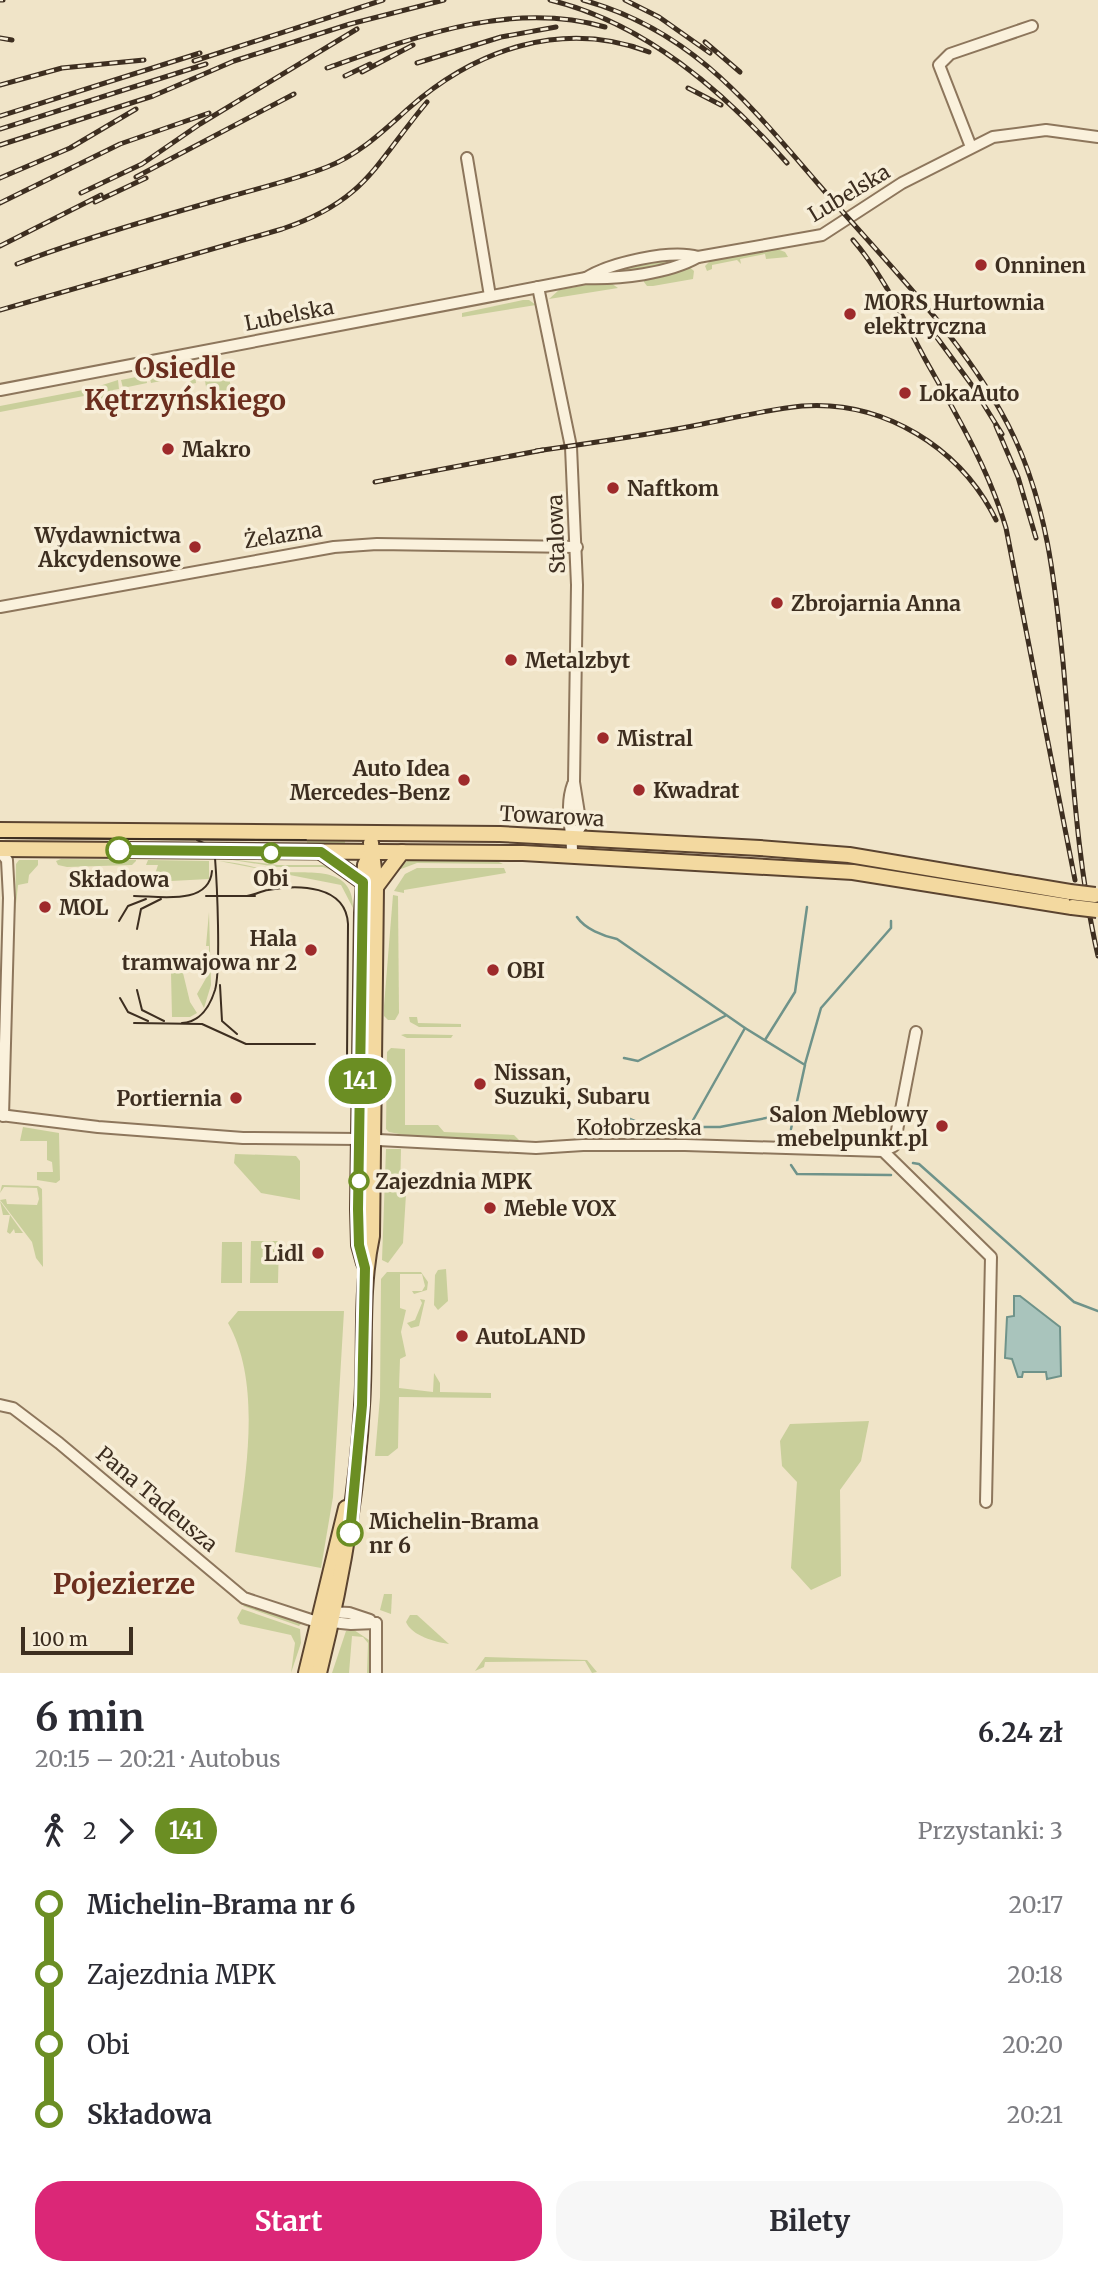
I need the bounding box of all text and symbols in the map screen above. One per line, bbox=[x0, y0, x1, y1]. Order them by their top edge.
street label: Lubelska bbox=[803, 158, 895, 228]
place label: Onninen bbox=[995, 252, 1086, 279]
marker: Onninen bbox=[973, 257, 989, 273]
place label: MORS Hurtownia elektryczna bbox=[864, 289, 1045, 340]
street label: Lubelska bbox=[242, 293, 336, 337]
marker: MORS Hurtownia elektryczna bbox=[842, 306, 858, 322]
district label: Osiedle Kętrzyńskiego bbox=[84, 350, 286, 418]
place label: LokaAuto bbox=[919, 380, 1019, 407]
marker: LokaAuto bbox=[897, 385, 913, 401]
place label: Makro bbox=[182, 436, 251, 463]
marker: Makro bbox=[160, 441, 176, 457]
place label: Naftkom bbox=[627, 475, 719, 502]
marker: Naftkom bbox=[605, 480, 621, 496]
street label: Stalowa bbox=[541, 494, 571, 574]
street label: Żelazna bbox=[242, 515, 324, 555]
place label: Wydawnictwa Akcydensowe bbox=[34, 522, 181, 573]
marker: Wydawnictwa Akcydensowe bbox=[187, 539, 203, 555]
place label: Zbrojarnia Anna bbox=[791, 590, 961, 617]
marker: Zbrojarnia Anna bbox=[769, 595, 785, 611]
place label: Metalzbyt bbox=[525, 647, 631, 674]
marker: Metalzbyt bbox=[503, 652, 519, 668]
place label: Mistral bbox=[617, 725, 693, 752]
marker: Mistral bbox=[595, 730, 611, 746]
place label: Auto Idea Mercedes-Benz bbox=[290, 755, 450, 806]
marker: Auto Idea Mercedes-Benz bbox=[456, 772, 472, 788]
place label: Kwadrat bbox=[653, 777, 740, 804]
marker: Kwadrat bbox=[631, 782, 647, 798]
street label: Towarowa bbox=[499, 800, 605, 832]
marker: Składowa bbox=[106, 837, 132, 863]
marker: Obi bbox=[261, 843, 281, 863]
place label: Obi bbox=[253, 865, 289, 892]
place label: Składowa bbox=[69, 866, 170, 893]
place label: MOL bbox=[59, 894, 109, 921]
marker: MOL bbox=[37, 899, 53, 915]
place label: Hala tramwajowa nr 2 bbox=[122, 925, 297, 976]
marker: Hala tramwajowa nr 2 bbox=[303, 942, 319, 958]
place label: OBI bbox=[507, 957, 545, 984]
marker: OBI bbox=[485, 962, 501, 978]
line badge: 141 bbox=[320, 1058, 400, 1104]
place label: Nissan, Suzuki, Subaru bbox=[494, 1059, 650, 1110]
text: 141 bbox=[343, 1065, 377, 1096]
marker: Nissan, Suzuki, Subaru bbox=[472, 1076, 488, 1092]
place label: Portiernia bbox=[116, 1085, 222, 1112]
marker: Portiernia bbox=[228, 1090, 244, 1106]
place label: Salon Meblowy mebelpunkt.pl bbox=[769, 1101, 929, 1152]
street label: Kołobrzeska bbox=[576, 1114, 702, 1141]
marker: Salon Meblowy mebelpunkt.pl bbox=[934, 1118, 950, 1134]
place label: Zajezdnia MPK bbox=[375, 1168, 532, 1195]
marker: Zajezdnia MPK bbox=[349, 1171, 369, 1191]
place label: Meble VOX bbox=[504, 1195, 617, 1222]
marker: Meble VOX bbox=[482, 1200, 498, 1216]
place label: Lidl bbox=[264, 1240, 304, 1267]
marker: Lidl bbox=[310, 1245, 326, 1261]
place label: AutoLAND bbox=[475, 1323, 585, 1350]
marker: AutoLAND bbox=[454, 1328, 470, 1344]
street label: Pana Tadeusza bbox=[91, 1440, 223, 1558]
place label: Michelin-Brama nr 6 bbox=[369, 1508, 539, 1559]
marker: Michelin-Brama nr 6 bbox=[337, 1520, 363, 1546]
district label: Pojezierze bbox=[53, 1566, 195, 1602]
scale bar bbox=[21, 1624, 133, 1656]
text: 100 m bbox=[32, 1627, 88, 1651]
text: 6 min bbox=[35, 1694, 144, 1741]
text: 6.24 zł bbox=[978, 1716, 1063, 1749]
text: 20:15 – 20:21 · Autobus bbox=[35, 1744, 281, 1773]
icon: walk bbox=[35, 1812, 73, 1850]
icon: forward bbox=[107, 1812, 145, 1850]
text: 141 bbox=[169, 1815, 203, 1846]
text: 2 bbox=[83, 1816, 97, 1845]
text: Przystanki: 3 bbox=[918, 1816, 1063, 1845]
text: Michelin-Brama nr 6 bbox=[87, 1888, 355, 1921]
text: 20:17 bbox=[1009, 1890, 1063, 1919]
text: Zajezdnia MPK bbox=[87, 1958, 276, 1991]
text: 20:18 bbox=[1007, 1960, 1063, 1989]
text: Obi bbox=[87, 2028, 130, 2061]
text: 20:20 bbox=[1002, 2030, 1063, 2059]
text: Składowa bbox=[87, 2098, 212, 2131]
text: 20:21 bbox=[1007, 2100, 1063, 2129]
button: Start bbox=[35, 2181, 542, 2261]
button: Bilety bbox=[556, 2181, 1063, 2261]

